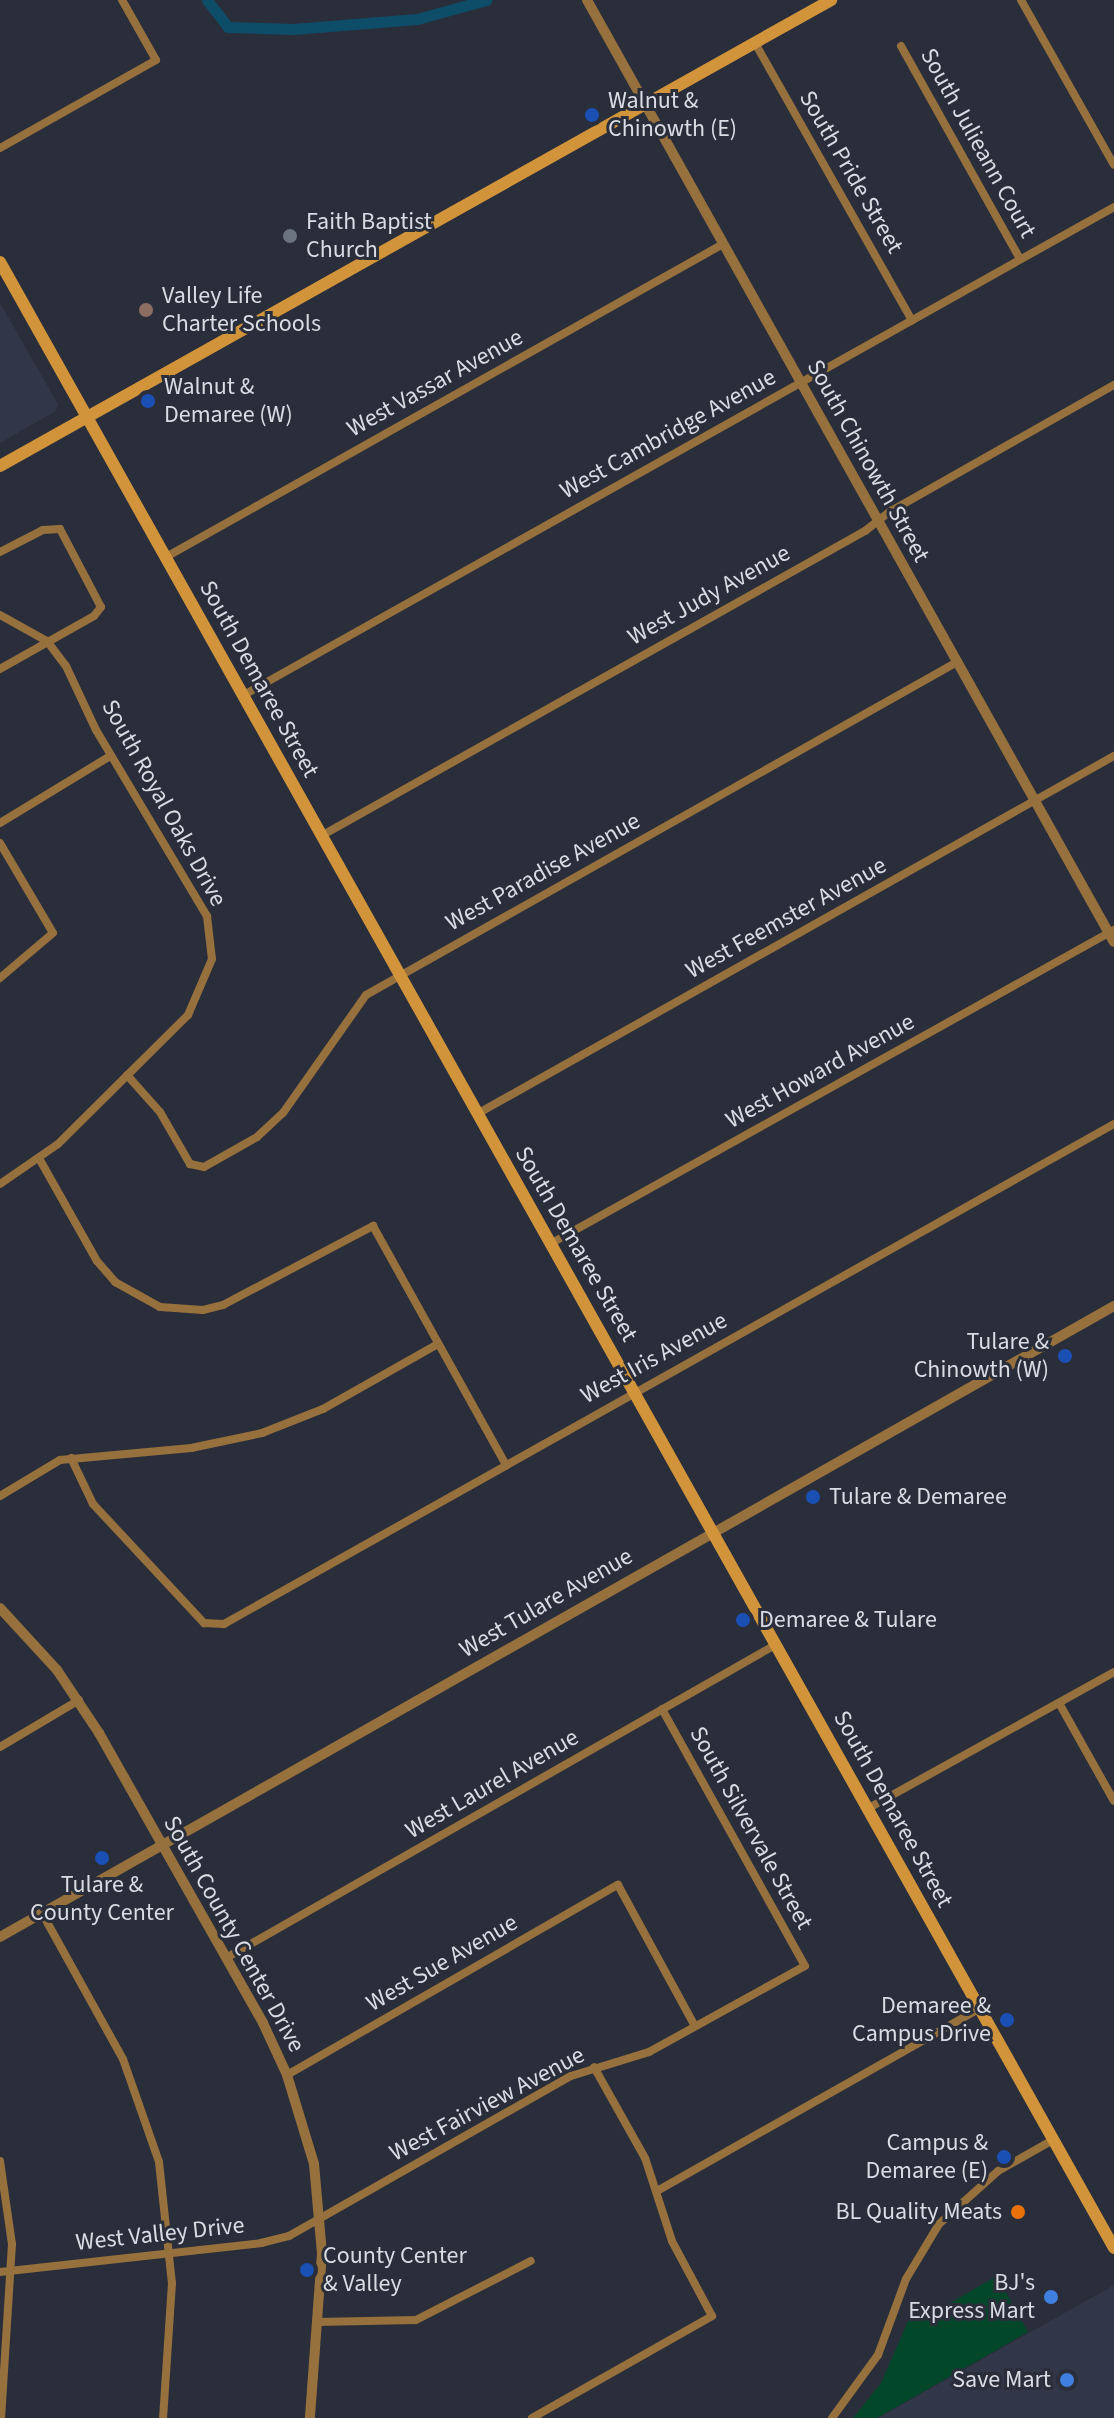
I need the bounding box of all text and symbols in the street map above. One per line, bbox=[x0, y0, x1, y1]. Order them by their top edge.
street label: South Julieann Court bbox=[914, 43, 1042, 243]
street label: South Pride Street bbox=[793, 86, 909, 258]
place label: Walnut & Chinowth (E) bbox=[608, 87, 737, 143]
marker: Walnut & Chinowth (E) bbox=[583, 106, 601, 124]
place label: Faith Baptist Church bbox=[306, 208, 432, 264]
marker: Faith Baptist Church bbox=[281, 227, 299, 245]
place label: Valley Life Charter Schools bbox=[162, 282, 321, 338]
marker: Valley Life Charter Schools bbox=[137, 301, 155, 319]
street label: West Vassar Avenue bbox=[342, 323, 528, 443]
street label: South Chinowth Street bbox=[800, 355, 936, 567]
street label: West Cambridge Avenue bbox=[555, 363, 781, 505]
place label: Walnut & Demaree (W) bbox=[164, 373, 293, 429]
marker: Walnut & Demaree (W) bbox=[139, 392, 157, 410]
street label: West Judy Avenue bbox=[623, 539, 795, 651]
street label: South Demaree Street bbox=[193, 576, 325, 782]
street label: South Royal Oaks Drive bbox=[95, 695, 233, 911]
street label: West Paradise Avenue bbox=[441, 807, 645, 937]
street label: West Feemster Avenue bbox=[681, 851, 891, 985]
street label: West Howard Avenue bbox=[721, 1007, 919, 1135]
street label: South Demaree Street bbox=[508, 1141, 644, 1347]
street label: West Iris Avenue bbox=[576, 1306, 732, 1410]
place label: Tulare & Chinowth (W) bbox=[914, 1328, 1049, 1384]
marker: Tulare & Chinowth (W) bbox=[1056, 1347, 1074, 1365]
place label: Tulare & Demaree bbox=[829, 1483, 1007, 1511]
marker: Tulare & Demaree bbox=[804, 1488, 822, 1506]
street label: West Tulare Avenue bbox=[454, 1542, 638, 1664]
place label: Demaree & Tulare bbox=[759, 1606, 937, 1634]
marker: Demaree & Tulare bbox=[734, 1611, 752, 1629]
street label: South Demaree Street bbox=[827, 1706, 959, 1912]
street label: South Silvervale Street bbox=[683, 1722, 819, 1934]
street label: West Laurel Avenue bbox=[400, 1723, 584, 1845]
street label: South County Center Drive bbox=[157, 1811, 311, 2057]
marker: Tulare & County Center bbox=[93, 1849, 111, 1867]
place label: Tulare & County Center bbox=[30, 1871, 174, 1927]
street label: West Sue Avenue bbox=[361, 1908, 523, 2018]
place label: Demaree & Campus Drive bbox=[852, 1992, 991, 2048]
marker: Demaree & Campus Drive bbox=[998, 2011, 1016, 2029]
street label: West Fairview Avenue bbox=[385, 2040, 589, 2168]
place label: Campus & Demaree (E) bbox=[865, 2129, 988, 2185]
marker: Campus & Demaree (E) bbox=[995, 2148, 1013, 2166]
place label: BL Quality Meats bbox=[835, 2198, 1002, 2226]
marker: BL Quality Meats bbox=[1009, 2203, 1027, 2221]
street label: West Valley Drive bbox=[74, 2211, 246, 2257]
place label: County Center & Valley bbox=[323, 2242, 467, 2298]
marker: County Center & Valley bbox=[298, 2261, 316, 2279]
place label: BJ's Express Mart bbox=[908, 2269, 1035, 2325]
marker: BJ's Express Mart bbox=[1042, 2288, 1060, 2306]
place label: Save Mart bbox=[952, 2366, 1051, 2394]
marker: Save Mart bbox=[1058, 2371, 1076, 2389]

